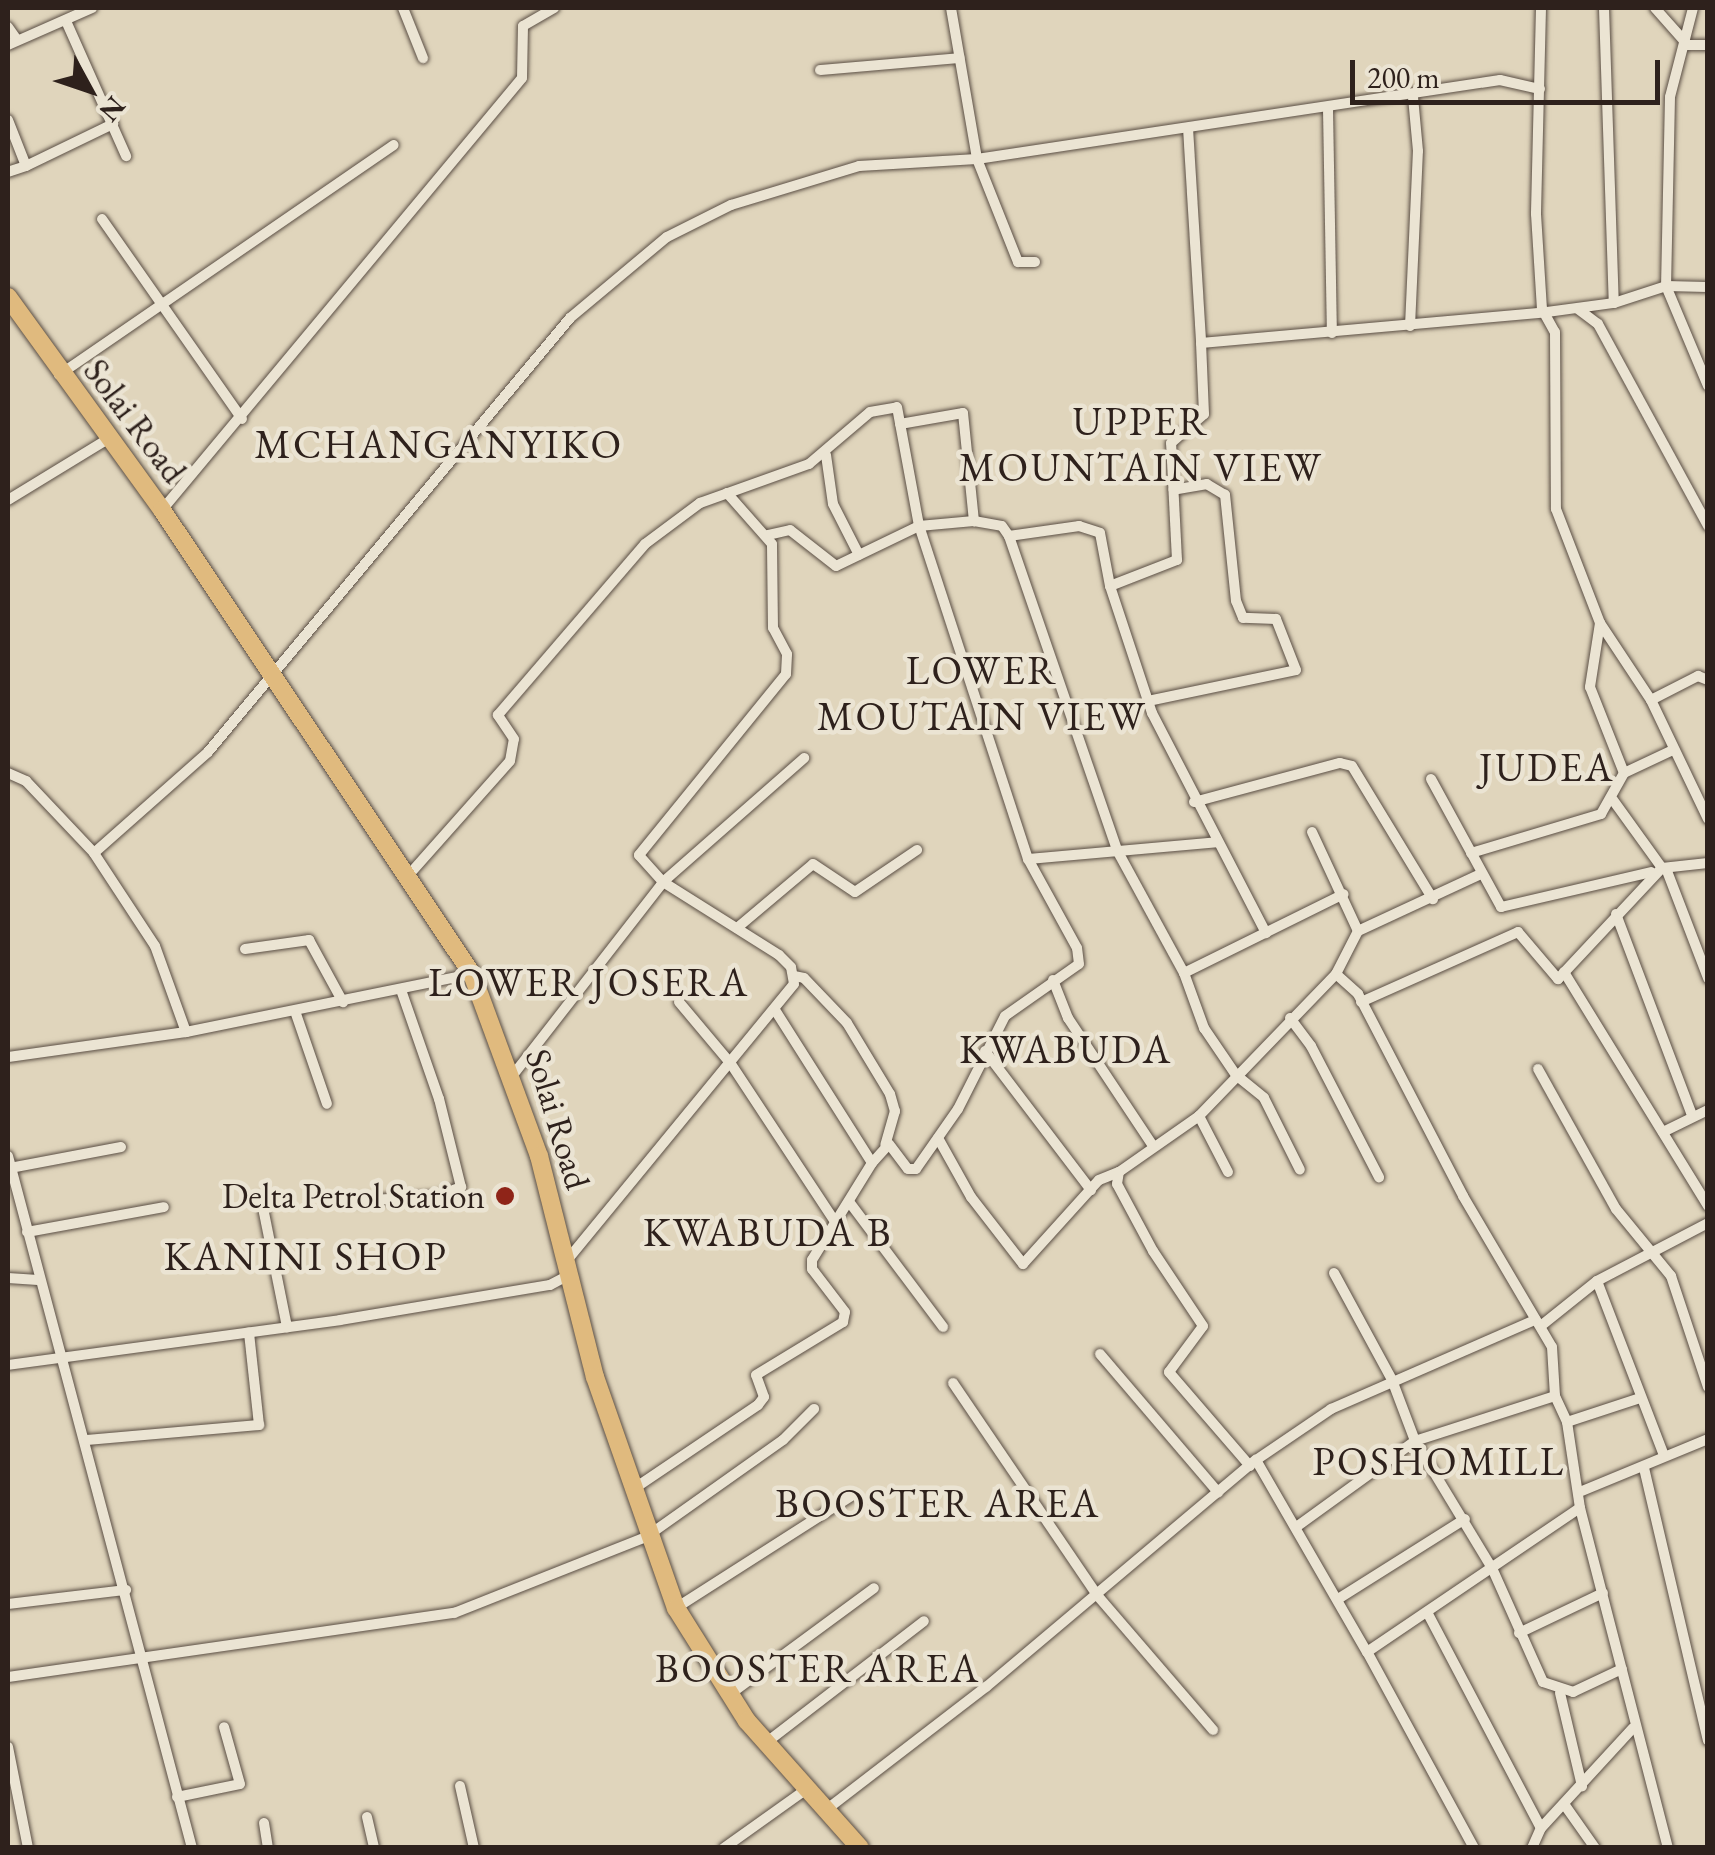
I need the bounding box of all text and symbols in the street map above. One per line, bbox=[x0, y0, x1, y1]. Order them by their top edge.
north arrow bbox=[40, 40, 140, 140]
scale bar bbox=[1355, 40, 1665, 102]
text: 200 m bbox=[1367, 58, 1440, 97]
text: N bbox=[92, 89, 134, 130]
street label: Solai Road bbox=[75, 351, 195, 491]
district label: UPPER MOUNTAIN VIEW bbox=[959, 397, 1323, 491]
district label: MCHANGANYIKO bbox=[254, 420, 624, 468]
district label: LOWER MOUTAIN VIEW bbox=[817, 646, 1147, 740]
district label: JUDEA bbox=[1479, 743, 1615, 791]
district label: LOWER JOSERA bbox=[428, 958, 750, 1006]
district label: KWABUDA bbox=[959, 1025, 1173, 1073]
street label: Solai Road bbox=[517, 1044, 599, 1194]
place label: Delta Petrol Station bbox=[222, 1175, 485, 1217]
marker: Delta Petrol Station bbox=[494, 1185, 516, 1207]
district label: KWABUDA B bbox=[643, 1208, 893, 1256]
district label: KANINI SHOP bbox=[164, 1232, 448, 1280]
district label: POSHOMILL bbox=[1313, 1437, 1565, 1485]
district label: BOOSTER AREA bbox=[775, 1479, 1101, 1527]
district label: BOOSTER AREA bbox=[655, 1644, 981, 1692]

